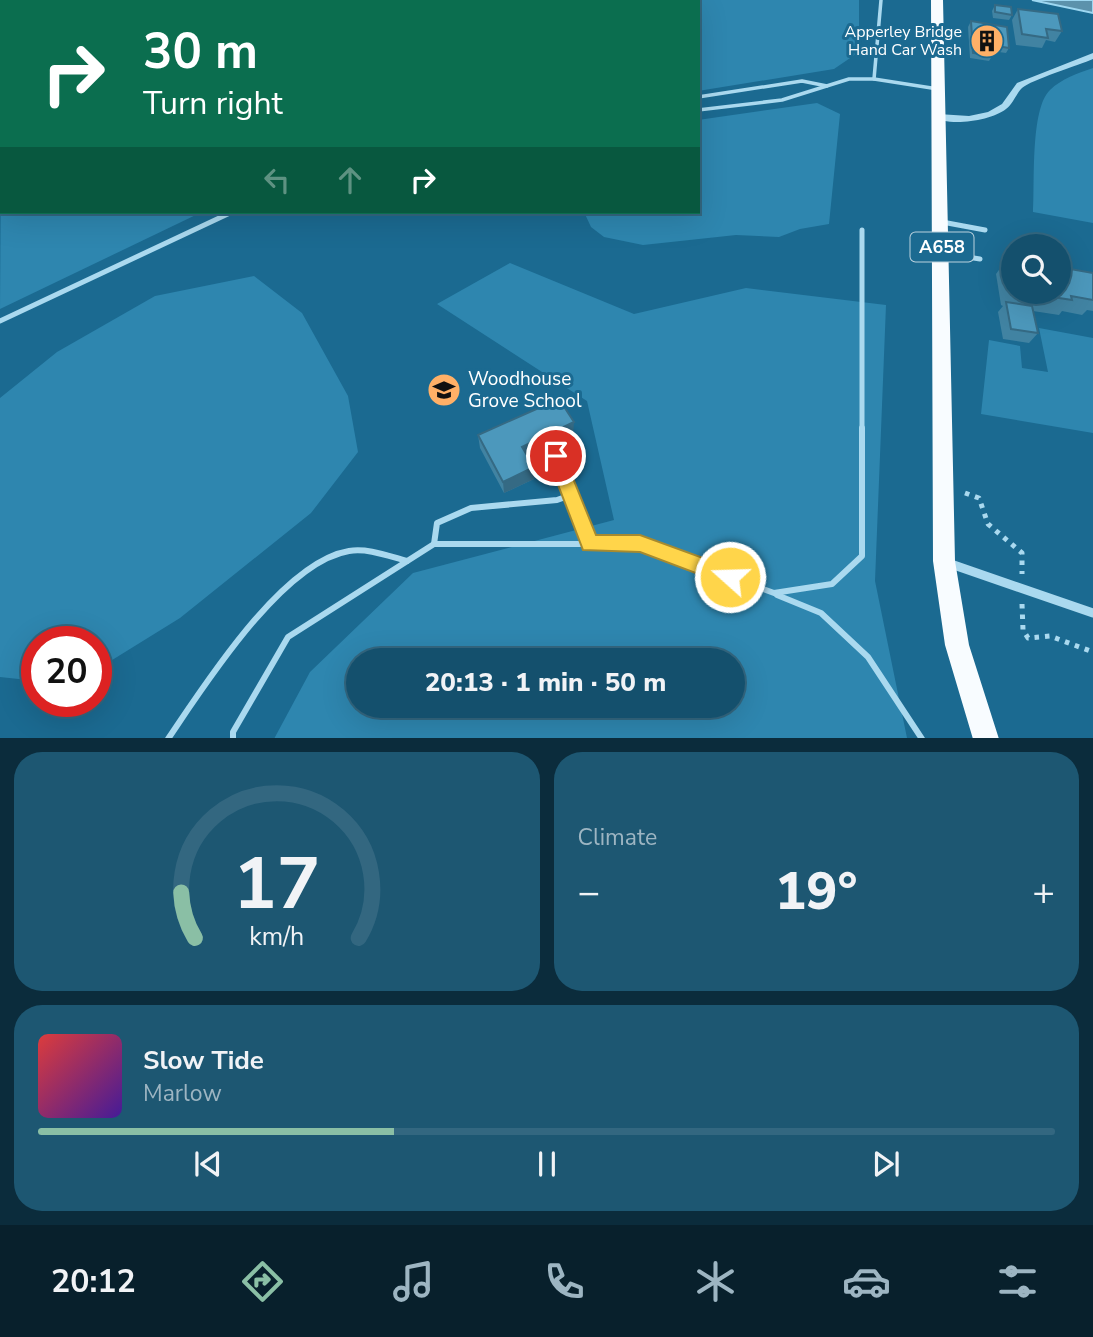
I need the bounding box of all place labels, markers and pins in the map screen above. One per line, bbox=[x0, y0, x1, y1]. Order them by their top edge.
place label: Apperley Bridge Hand Car Wash bbox=[845, 21, 962, 61]
building icon: Apperley Bridge Hand Car Wash bbox=[968, 22, 1006, 60]
place label: Woodhouse Grove School bbox=[468, 366, 582, 414]
school or university icon: Woodhouse Grove School bbox=[425, 371, 463, 409]
pin bbox=[526, 426, 586, 486]

